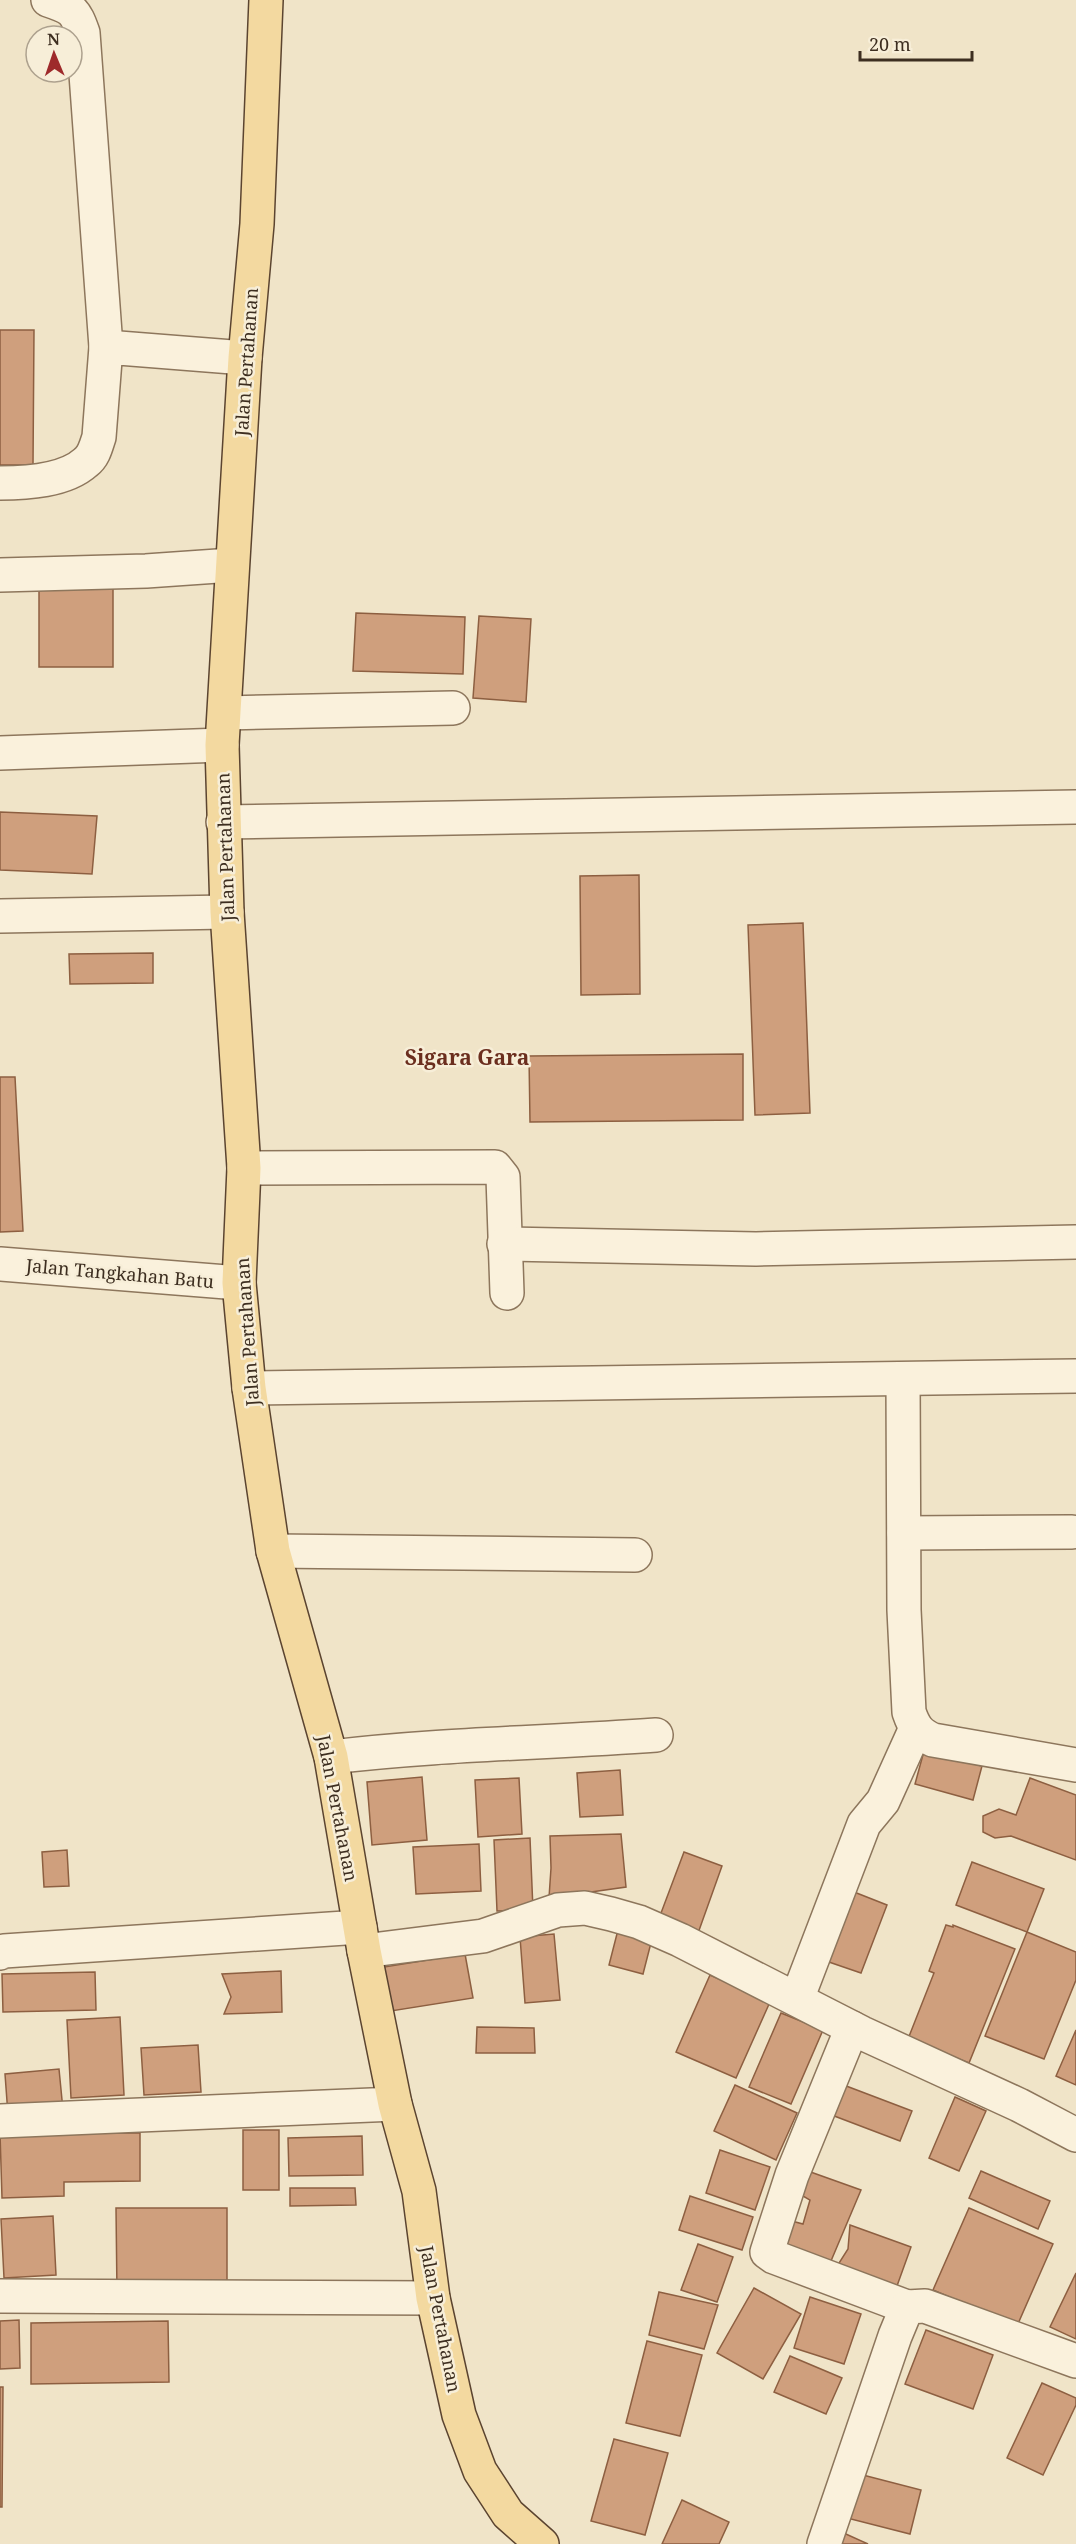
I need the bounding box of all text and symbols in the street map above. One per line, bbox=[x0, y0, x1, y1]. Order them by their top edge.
north arrow bbox=[24, 24, 84, 84]
scale bar bbox=[860, 24, 972, 62]
text: N bbox=[47, 28, 61, 50]
text: 20 m bbox=[869, 32, 911, 56]
street label: Jalan Pertahanan bbox=[229, 286, 263, 438]
street label: Jalan Pertahanan bbox=[210, 772, 240, 923]
district label: Sigara Gara bbox=[405, 1043, 529, 1071]
street label: Jalan Tangkahan Batu bbox=[24, 1253, 216, 1293]
street label: Jalan Pertahanan bbox=[230, 1256, 264, 1408]
street label: Jalan Pertahanan bbox=[312, 1732, 364, 1884]
street label: Jalan Pertahanan bbox=[415, 2243, 467, 2395]

